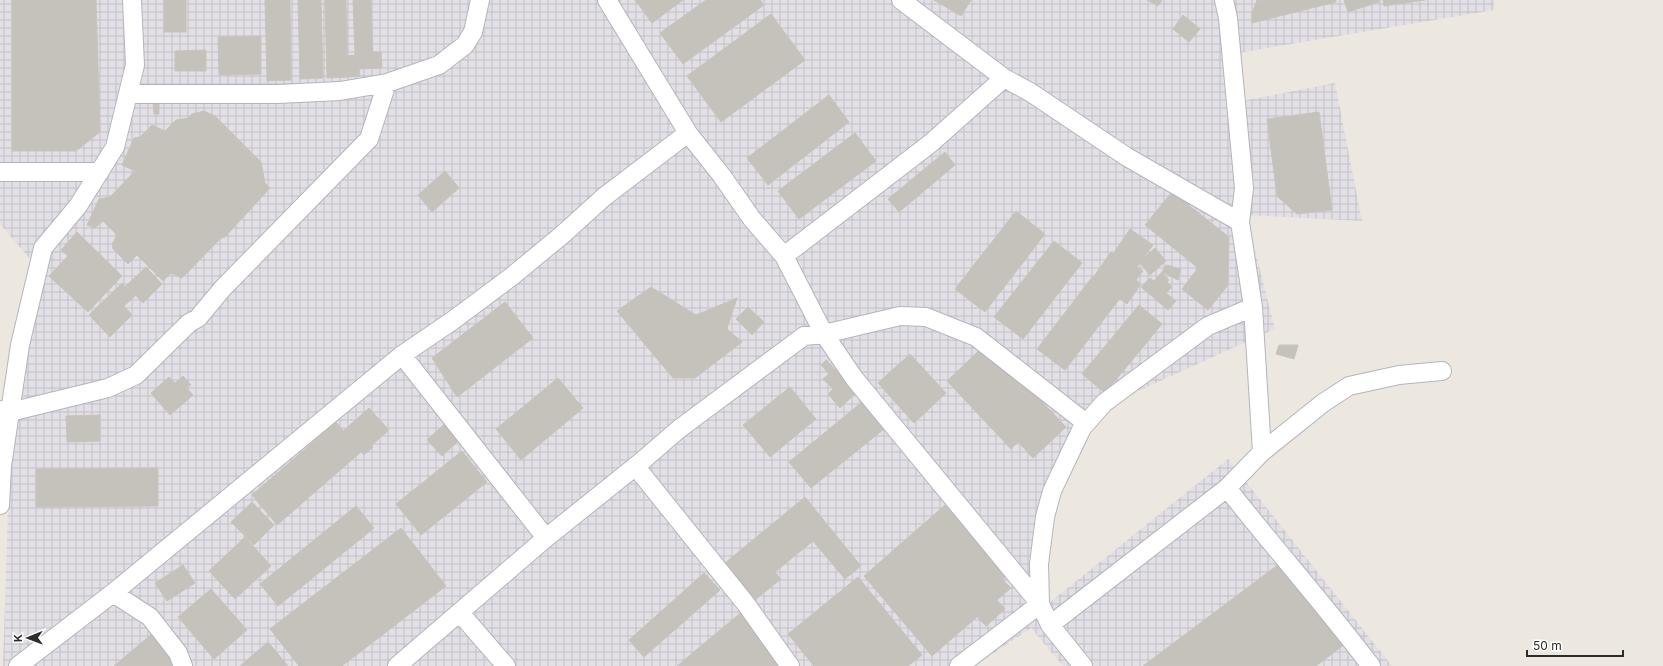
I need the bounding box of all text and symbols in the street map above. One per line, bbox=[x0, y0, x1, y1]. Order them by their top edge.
north arrow bbox=[8, 618, 48, 658]
scale bar bbox=[1527, 632, 1623, 658]
text: K bbox=[11, 634, 25, 642]
text: 50 m bbox=[1533, 638, 1562, 653]

